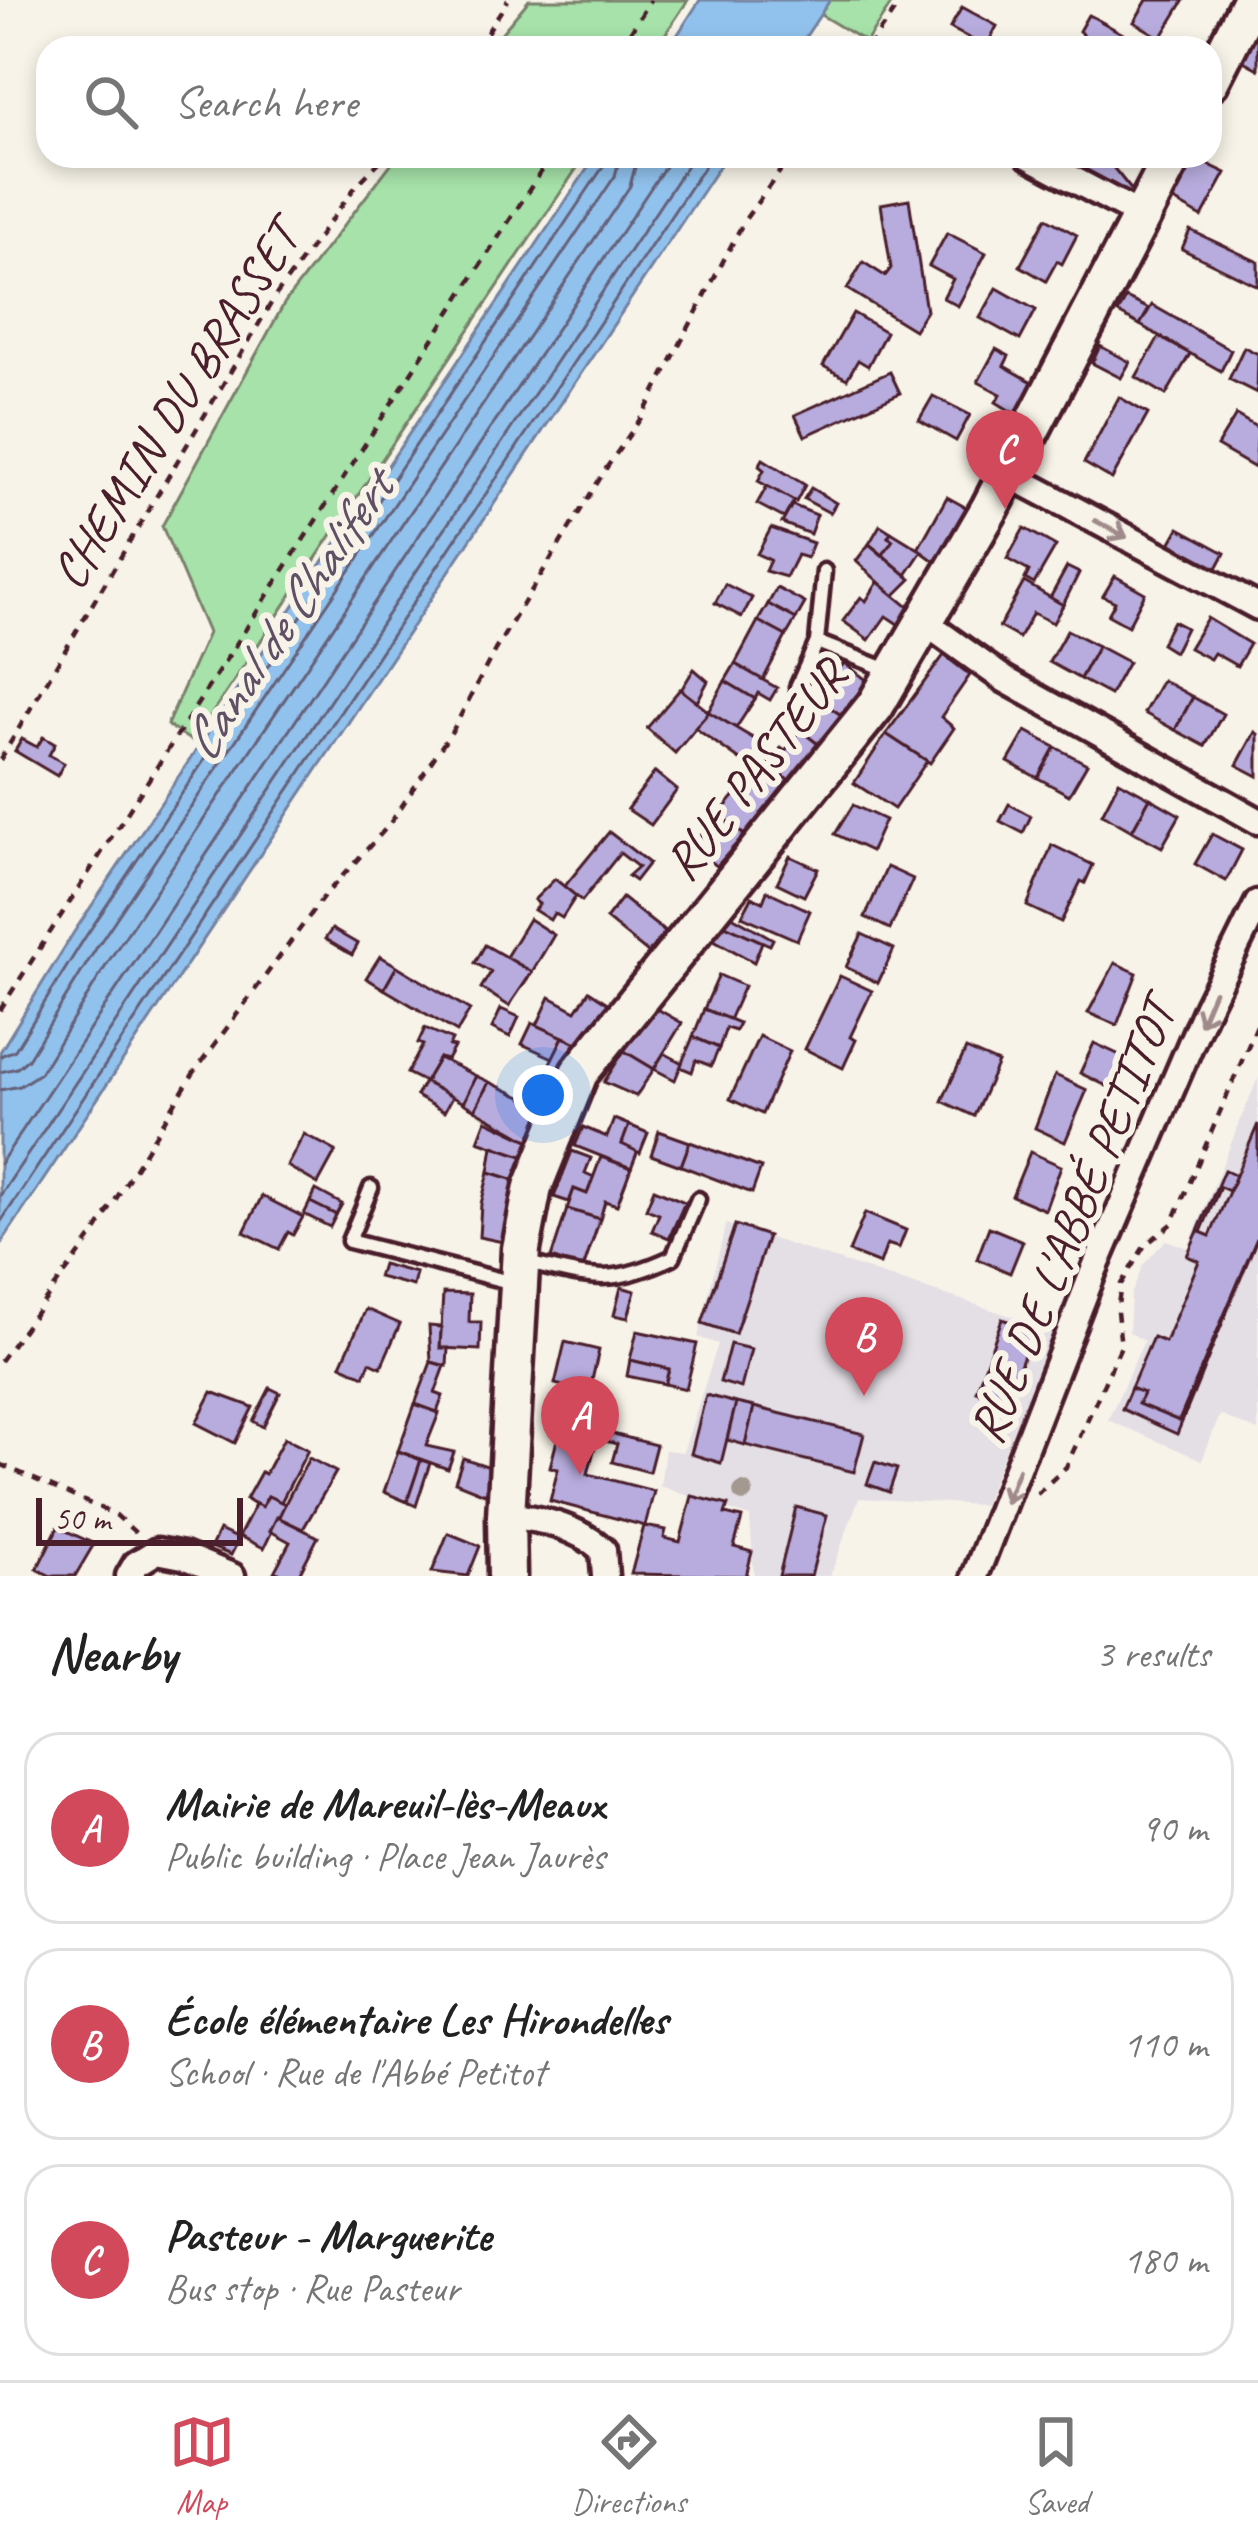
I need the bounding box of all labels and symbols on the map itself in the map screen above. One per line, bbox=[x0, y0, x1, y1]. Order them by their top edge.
street label: CHEMIN DU BRASSET bbox=[36, 201, 319, 600]
pin: C bbox=[966, 410, 1044, 509]
water label: Canal de Chalifert bbox=[166, 451, 414, 773]
one-way arrow bbox=[1093, 518, 1128, 541]
street label: RUE PASTEUR bbox=[649, 644, 864, 893]
street label: RUE DE L'ABBÉ PETITOT bbox=[954, 981, 1194, 1452]
one-way arrow bbox=[1194, 990, 1216, 1026]
your location bbox=[513, 1065, 573, 1125]
pin: B bbox=[825, 1297, 903, 1396]
pin: A bbox=[541, 1376, 619, 1475]
one-way arrow bbox=[1000, 1467, 1022, 1504]
scale bar bbox=[36, 1492, 243, 1545]

